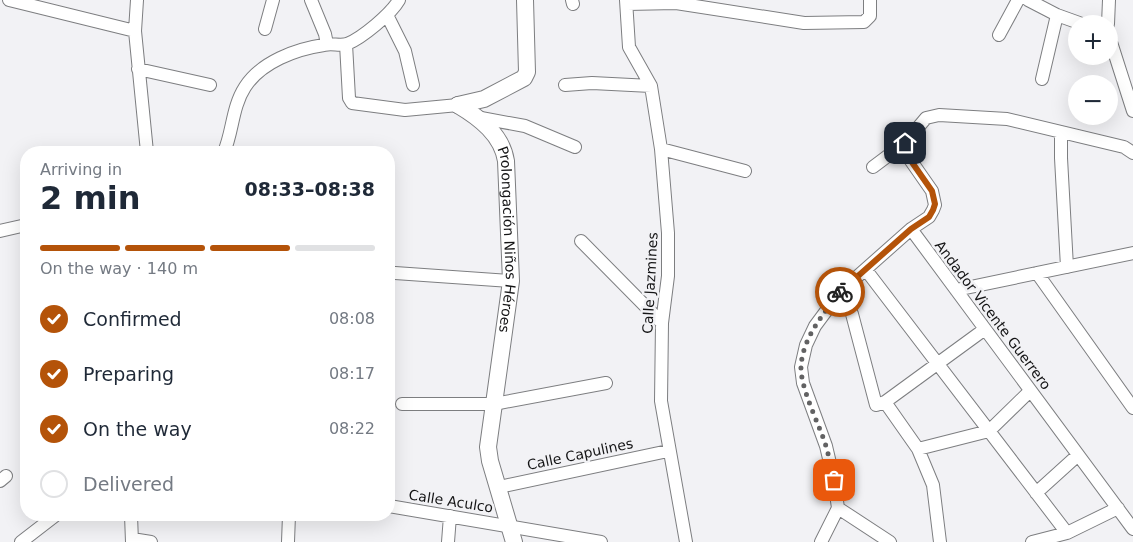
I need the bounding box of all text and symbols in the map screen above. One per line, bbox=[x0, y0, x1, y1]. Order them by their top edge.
map controls bbox=[1068, 15, 1118, 125]
button: + bbox=[1068, 15, 1118, 65]
button: − bbox=[1068, 75, 1118, 125]
pin bbox=[884, 122, 926, 164]
icon: home bbox=[891, 129, 919, 157]
street label: Prolongación Niños Héroes bbox=[494, 144, 519, 334]
text: Arriving in bbox=[40, 160, 122, 179]
text: 08:33–08:38 bbox=[245, 178, 375, 200]
text: 2 min bbox=[40, 179, 141, 217]
street label: Calle Jazmines bbox=[639, 232, 661, 334]
street label: Andador Vicente Guerrero bbox=[932, 237, 1054, 393]
text: On the way · 140 m bbox=[40, 259, 198, 278]
courier bbox=[815, 267, 865, 317]
icon: bike bbox=[826, 278, 854, 306]
icon: check bbox=[40, 305, 68, 333]
text: Confirmed bbox=[83, 308, 182, 330]
text: 08:08 bbox=[329, 309, 375, 328]
icon: check bbox=[40, 360, 68, 388]
text: Preparing bbox=[83, 363, 174, 385]
text: 08:17 bbox=[329, 364, 375, 383]
icon: check bbox=[40, 415, 68, 443]
text: On the way bbox=[83, 418, 192, 440]
text: 08:22 bbox=[329, 419, 375, 438]
street label: Calle Capulines bbox=[526, 435, 634, 473]
pin bbox=[813, 459, 855, 501]
icon: bag bbox=[820, 466, 848, 494]
text: Delivered bbox=[83, 473, 174, 495]
street label: Calle Aculco bbox=[408, 486, 494, 516]

